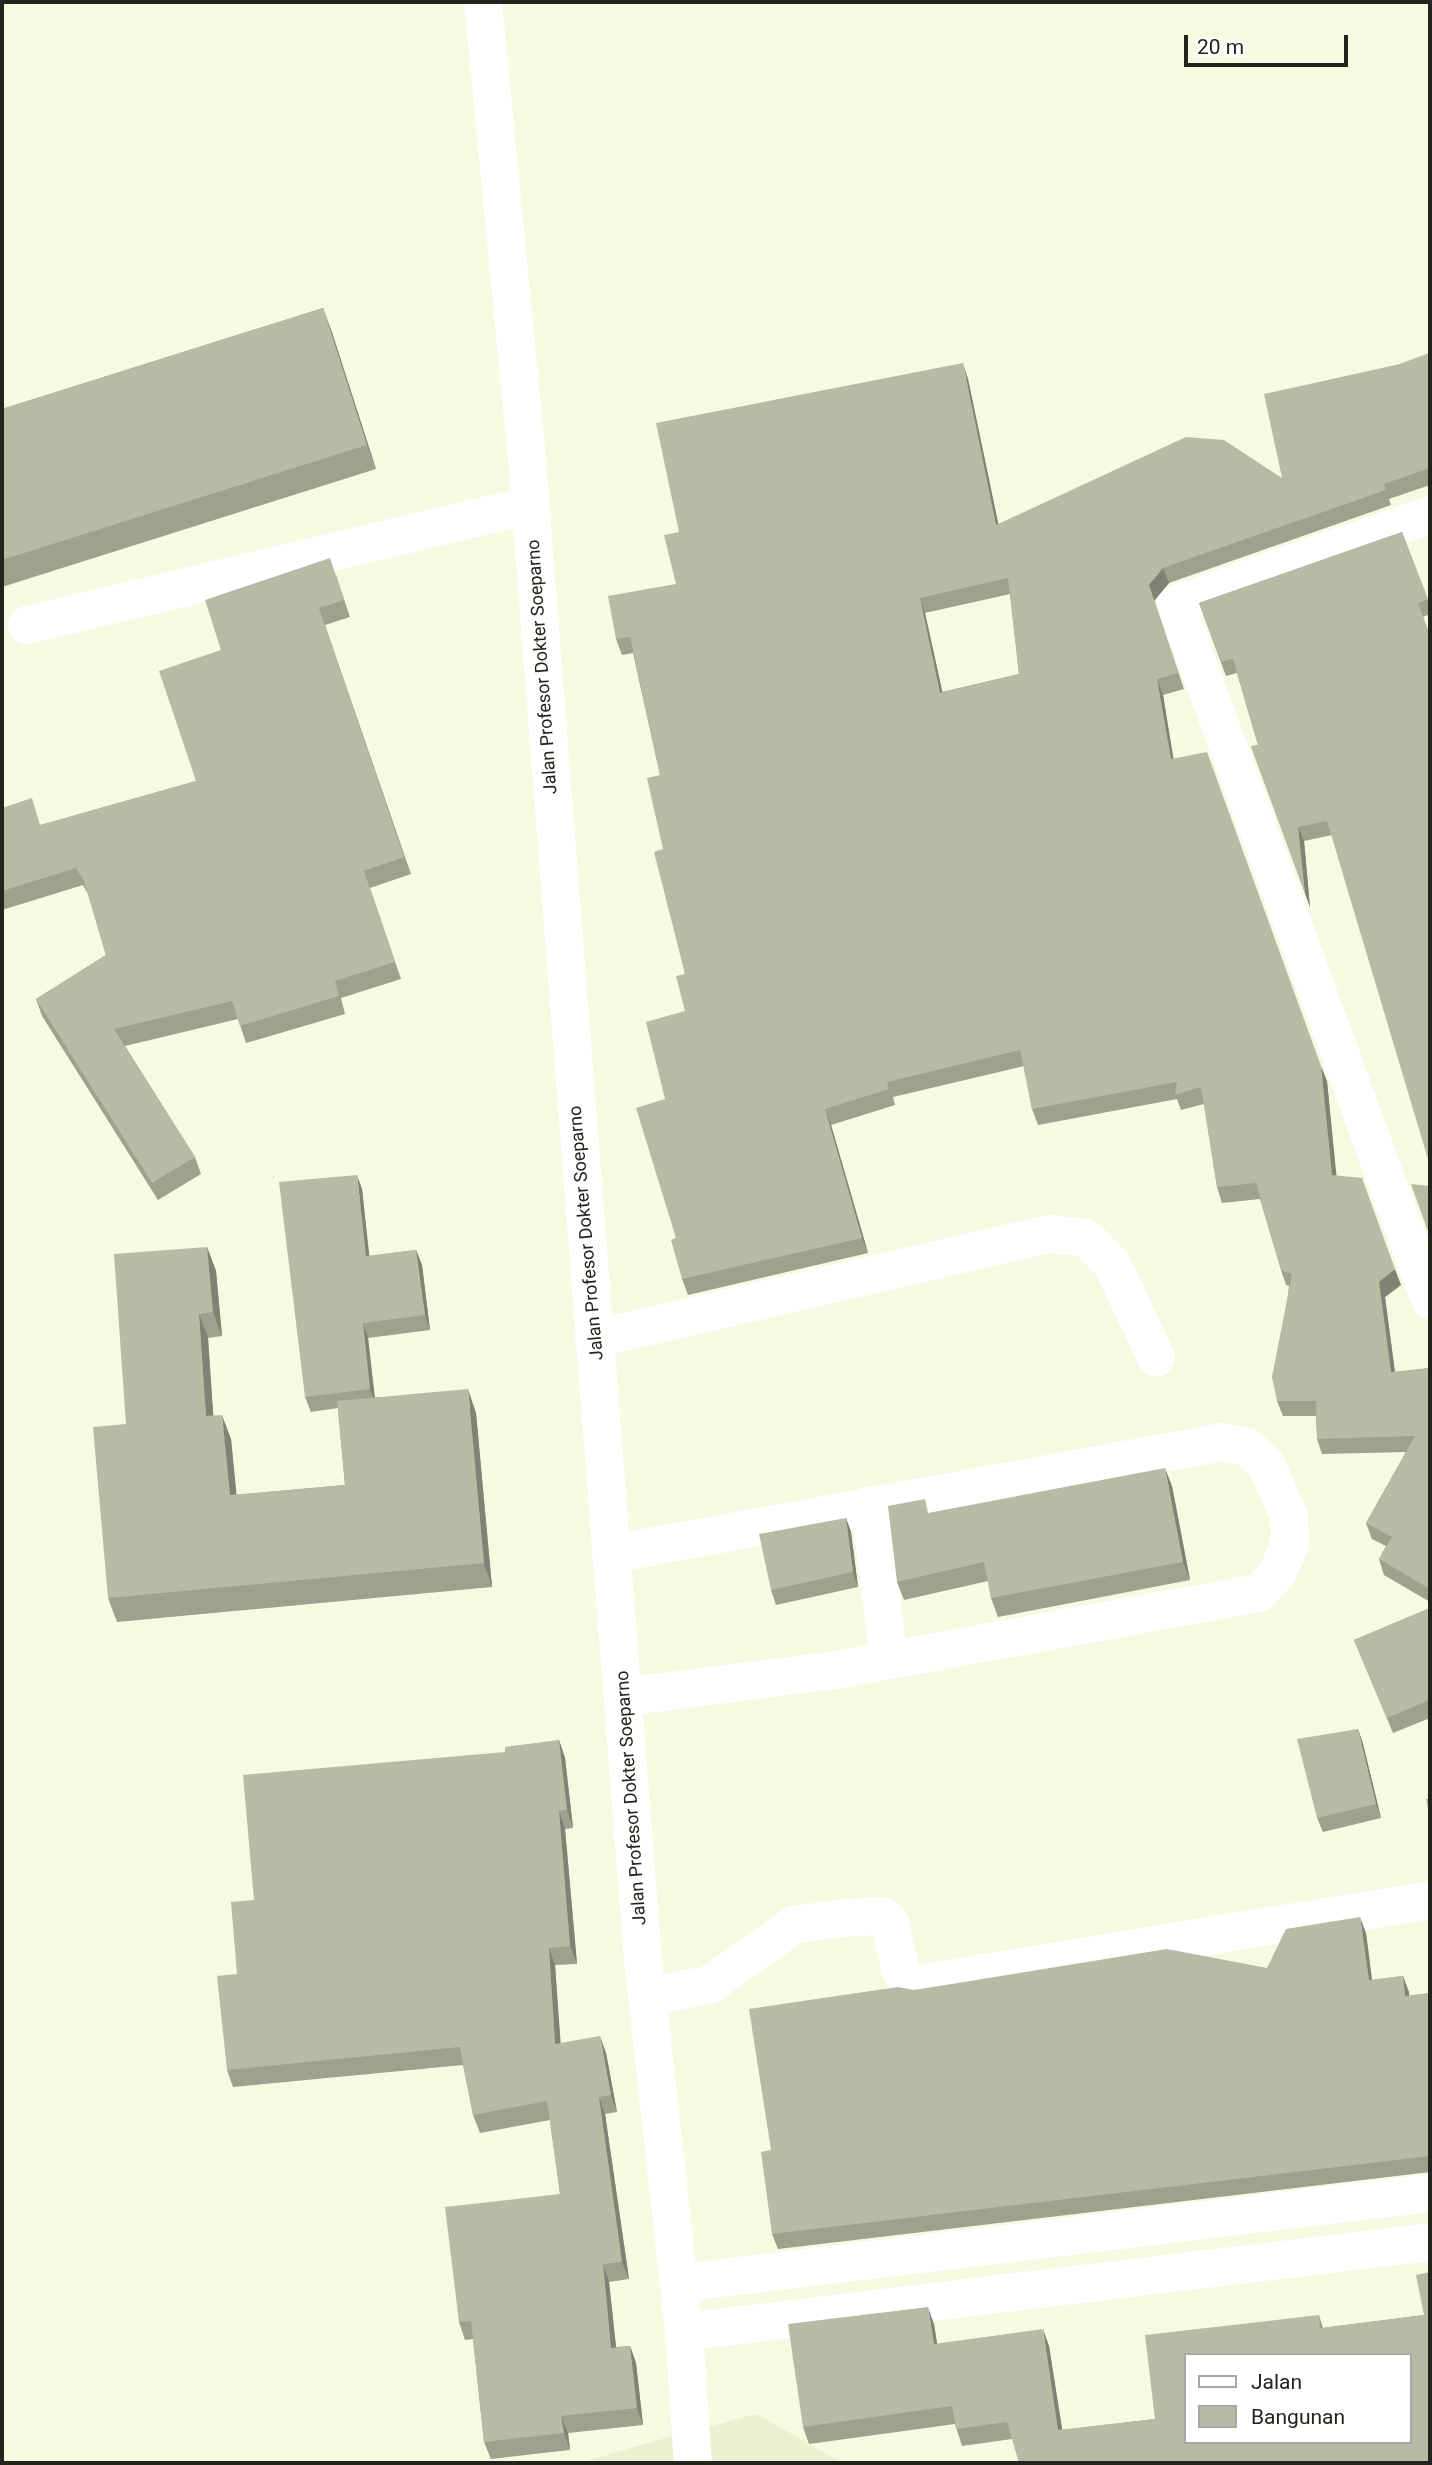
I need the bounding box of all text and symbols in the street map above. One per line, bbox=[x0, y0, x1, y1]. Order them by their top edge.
scale bar bbox=[1187, 21, 1352, 65]
text: 20 m bbox=[1197, 35, 1244, 59]
street label: Jalan Profesor Dokter Soeparno bbox=[522, 539, 562, 795]
street label: Jalan Profesor Dokter Soeparno bbox=[564, 1105, 608, 1361]
street label: Jalan Profesor Dokter Soeparno bbox=[611, 1670, 651, 1926]
legend bbox=[1184, 2353, 1411, 2444]
text: Jalan bbox=[1251, 2370, 1302, 2394]
text: Bangunan bbox=[1251, 2405, 1345, 2429]

